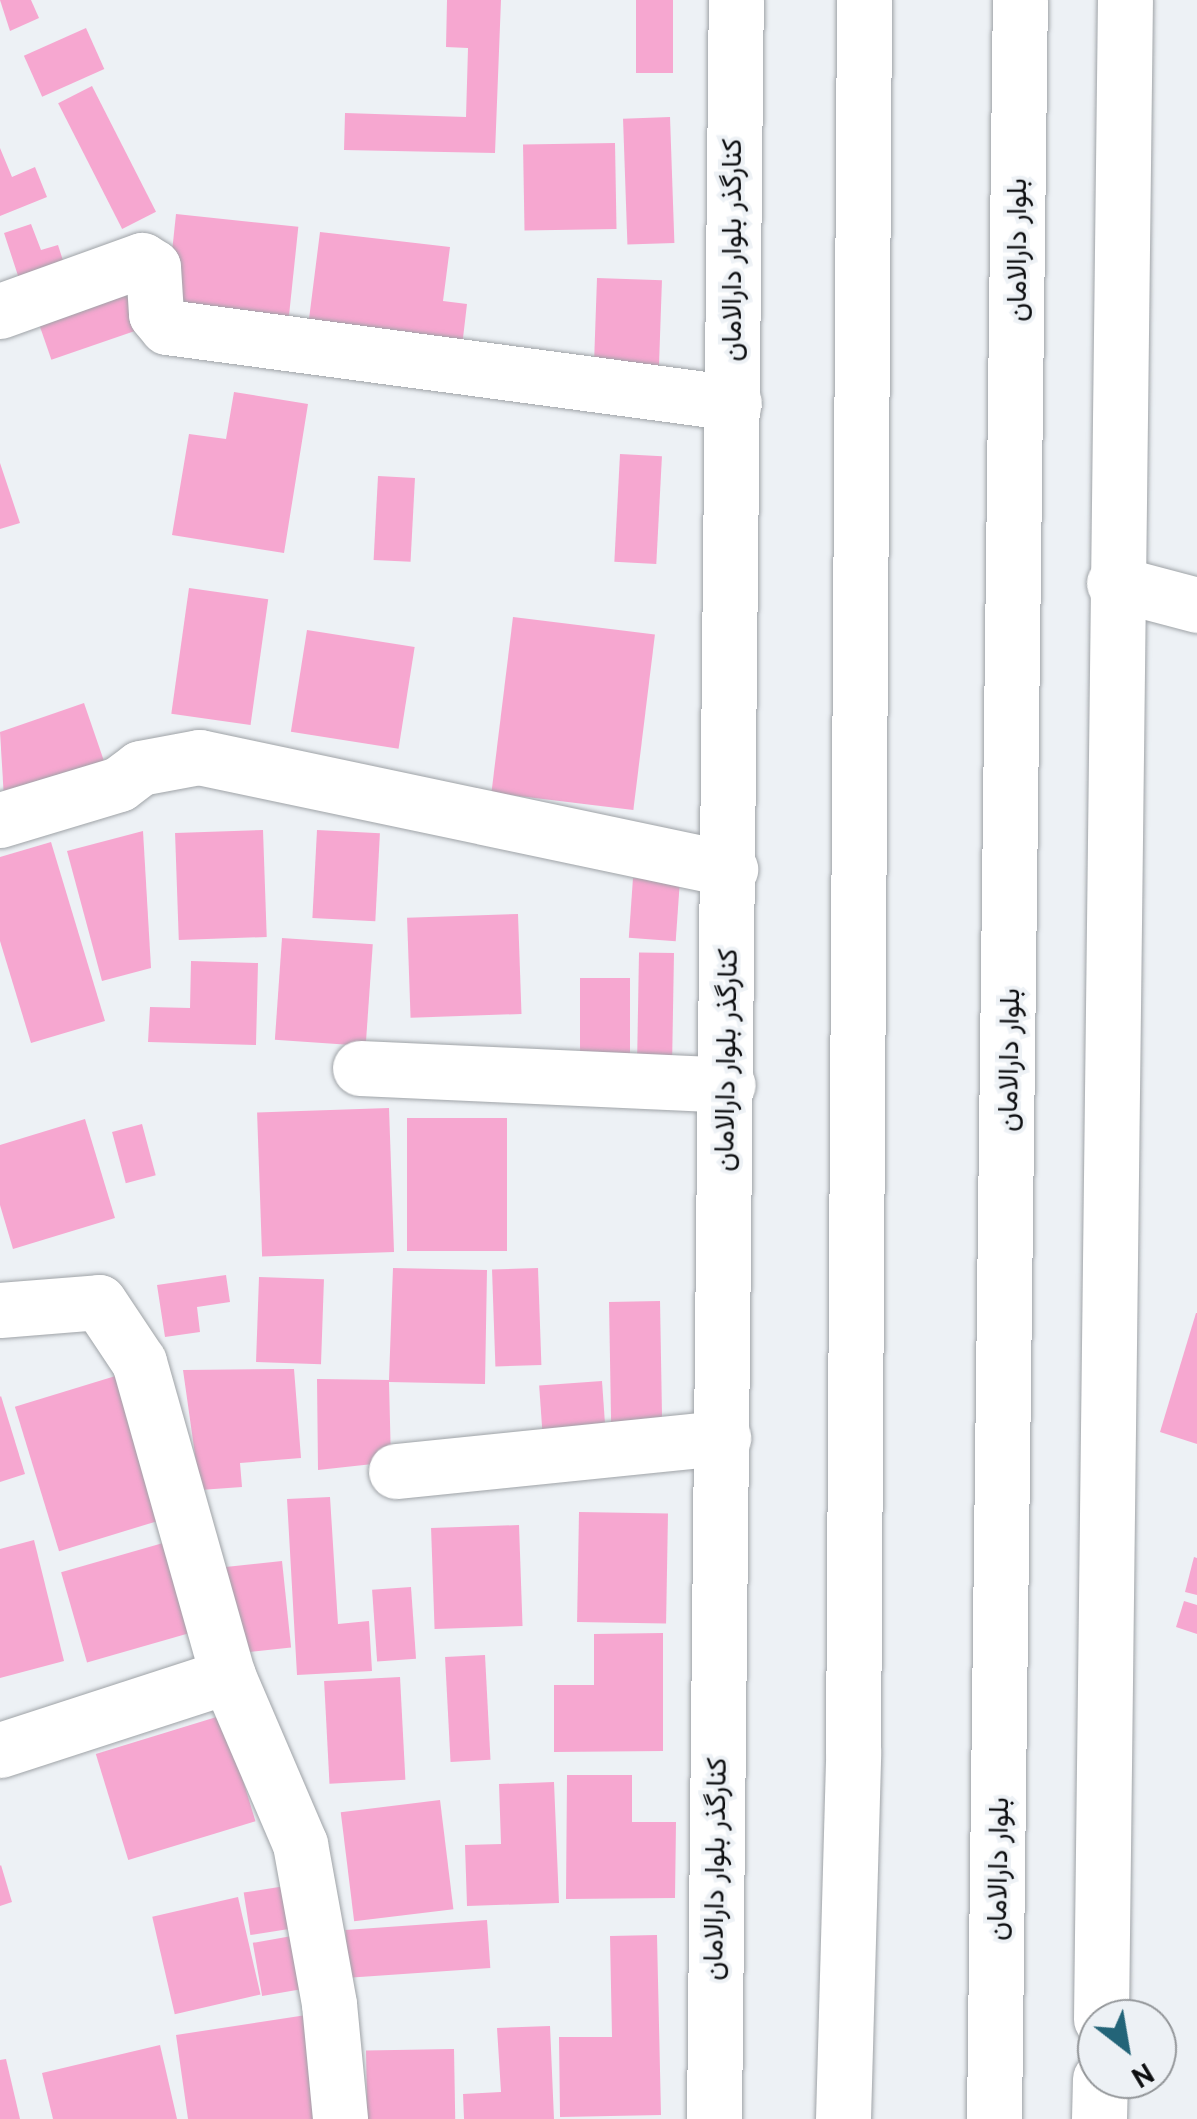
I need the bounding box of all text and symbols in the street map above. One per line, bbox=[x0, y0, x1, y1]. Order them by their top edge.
street label: کنارگذر بلوار دارالامان bbox=[717, 138, 751, 362]
street label: بلوار دارالامان bbox=[1002, 178, 1036, 322]
street label: کنارگذر بلوار دارالامان bbox=[709, 948, 747, 1172]
street label: بلوار دارالامان bbox=[993, 988, 1029, 1132]
street label: کنارگذر بلوار دارالامان bbox=[698, 1757, 736, 1981]
street label: بلوار دارالامان bbox=[982, 1797, 1018, 1941]
north arrow bbox=[1077, 1999, 1177, 2099]
text: N bbox=[1124, 2052, 1159, 2094]

